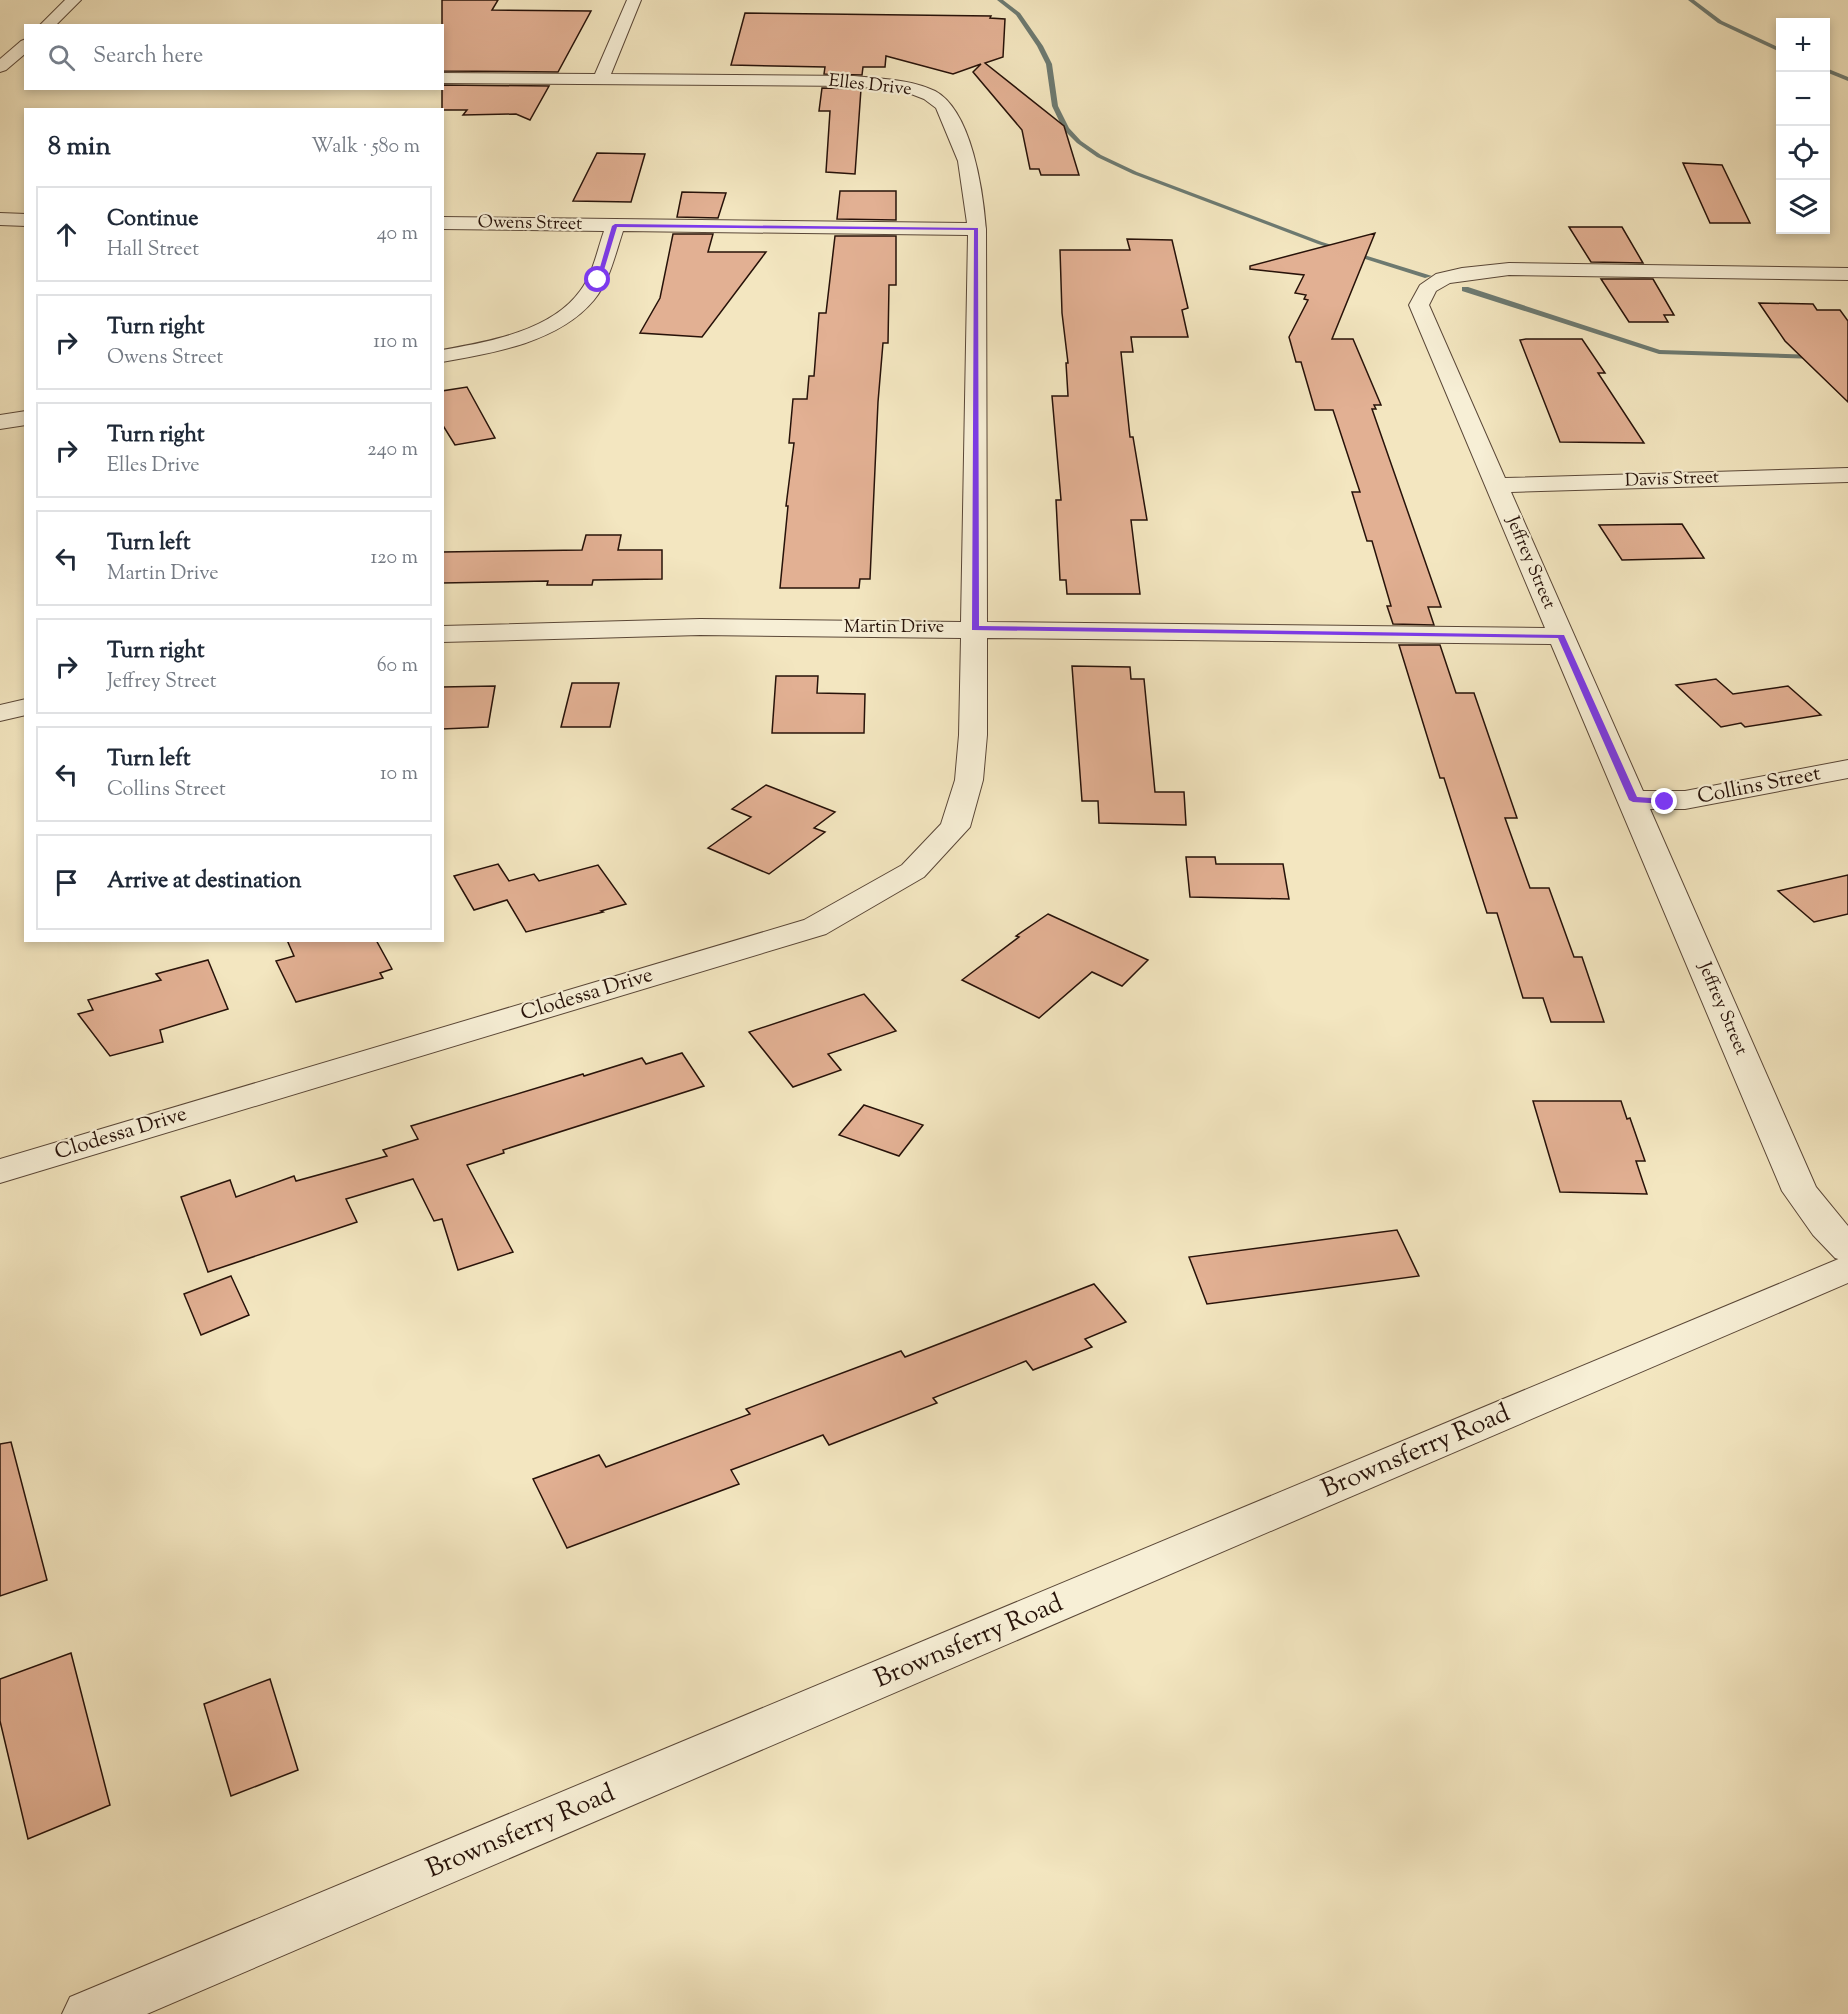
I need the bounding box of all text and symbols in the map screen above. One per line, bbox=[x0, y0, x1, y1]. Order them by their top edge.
map controls bbox=[1776, 18, 1830, 234]
button: + bbox=[1776, 18, 1830, 72]
search box bbox=[24, 24, 444, 90]
icon: search bbox=[45, 41, 78, 74]
text: Search here bbox=[93, 41, 203, 73]
street label: Elles Drive bbox=[827, 69, 913, 103]
button: − bbox=[1776, 72, 1830, 126]
button: locate bbox=[1776, 126, 1830, 180]
text: 8 min bbox=[48, 129, 111, 166]
text: Walk · 580 m bbox=[311, 133, 420, 162]
button: layers bbox=[1776, 180, 1830, 234]
text: Continue bbox=[107, 204, 198, 236]
street label: Owens Street bbox=[477, 210, 583, 238]
icon: ahead bbox=[50, 218, 83, 251]
text: 40 m bbox=[377, 220, 418, 249]
text: Hall Street bbox=[107, 236, 199, 265]
route start bbox=[584, 266, 610, 292]
text: Turn right bbox=[107, 312, 204, 344]
icon: right bbox=[50, 326, 83, 359]
text: 110 m bbox=[373, 328, 418, 357]
text: Owens Street bbox=[107, 344, 223, 373]
text: Turn right bbox=[107, 420, 204, 452]
icon: right bbox=[50, 434, 83, 467]
text: 240 m bbox=[367, 436, 418, 465]
text: Elles Drive bbox=[107, 452, 200, 481]
street label: Davis Street bbox=[1624, 465, 1720, 495]
street label: Jeffrey Street bbox=[1498, 512, 1561, 614]
text: Turn left bbox=[107, 528, 190, 560]
icon: left bbox=[50, 542, 83, 575]
text: 120 m bbox=[370, 544, 418, 573]
text: Martin Drive bbox=[107, 560, 219, 589]
street label: Martin Drive bbox=[844, 615, 944, 641]
text: Turn right bbox=[107, 636, 204, 668]
icon: right bbox=[50, 650, 83, 683]
text: 60 m bbox=[377, 652, 418, 681]
text: Jeffrey Street bbox=[107, 668, 217, 697]
text: Turn left bbox=[107, 744, 190, 776]
icon: left bbox=[50, 758, 83, 791]
street label: Collins Street bbox=[1695, 759, 1823, 813]
text: 10 m bbox=[380, 760, 418, 789]
text: Collins Street bbox=[107, 776, 226, 805]
route end bbox=[1651, 788, 1677, 814]
icon: arrive bbox=[50, 866, 83, 899]
text: Arrive at destination bbox=[107, 866, 302, 898]
street label: Jeffrey Street bbox=[1690, 958, 1753, 1060]
street label: Clodessa Drive bbox=[517, 961, 657, 1029]
street label: Clodessa Drive bbox=[51, 1100, 191, 1168]
street label: Brownsferry Road bbox=[1316, 1395, 1516, 1508]
street label: Brownsferry Road bbox=[869, 1585, 1069, 1698]
street label: Brownsferry Road bbox=[421, 1775, 621, 1888]

